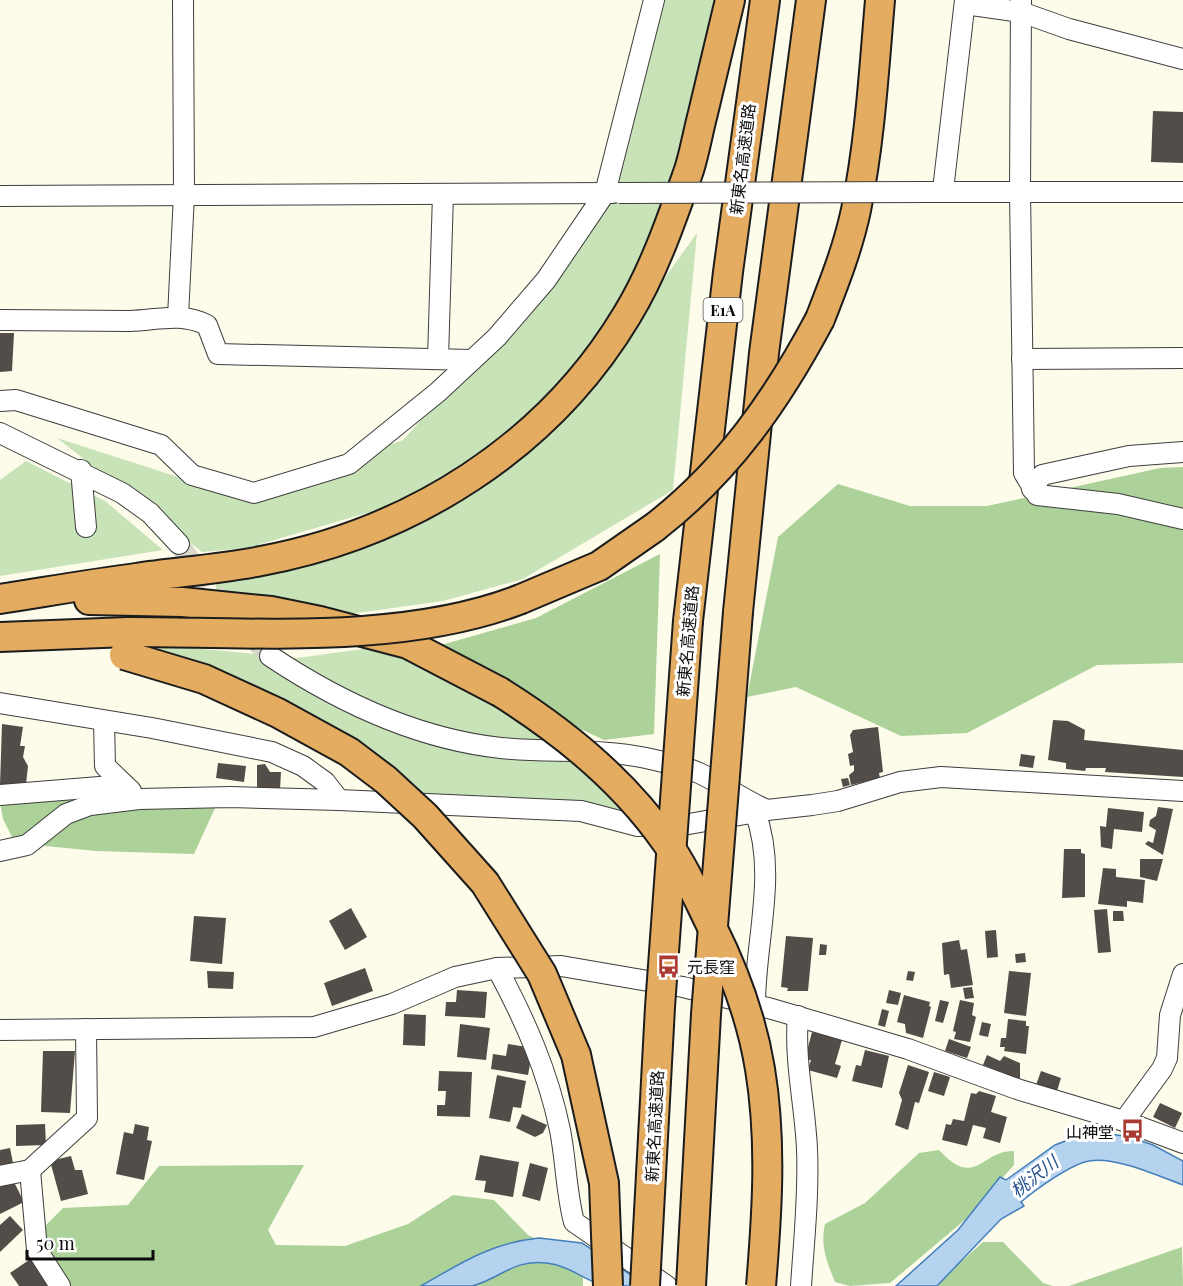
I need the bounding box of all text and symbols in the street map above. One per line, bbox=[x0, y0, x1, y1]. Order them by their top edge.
street label: 新東名高速道路 bbox=[725, 102, 759, 216]
road number: E1A bbox=[704, 298, 742, 322]
street label: 新東名高速道路 bbox=[672, 584, 702, 698]
bus stop icon: 元長窪 bbox=[656, 953, 682, 979]
place label: 元長窪 bbox=[687, 956, 735, 977]
street label: 新東名高速道路 bbox=[641, 1070, 667, 1182]
bus stop icon: 山神堂 bbox=[1119, 1118, 1145, 1144]
place label: 山神堂 bbox=[1066, 1121, 1114, 1142]
water label: 桃沢川 bbox=[1005, 1149, 1064, 1202]
scale bar bbox=[27, 1223, 153, 1261]
text: 50 m bbox=[36, 1231, 75, 1255]

